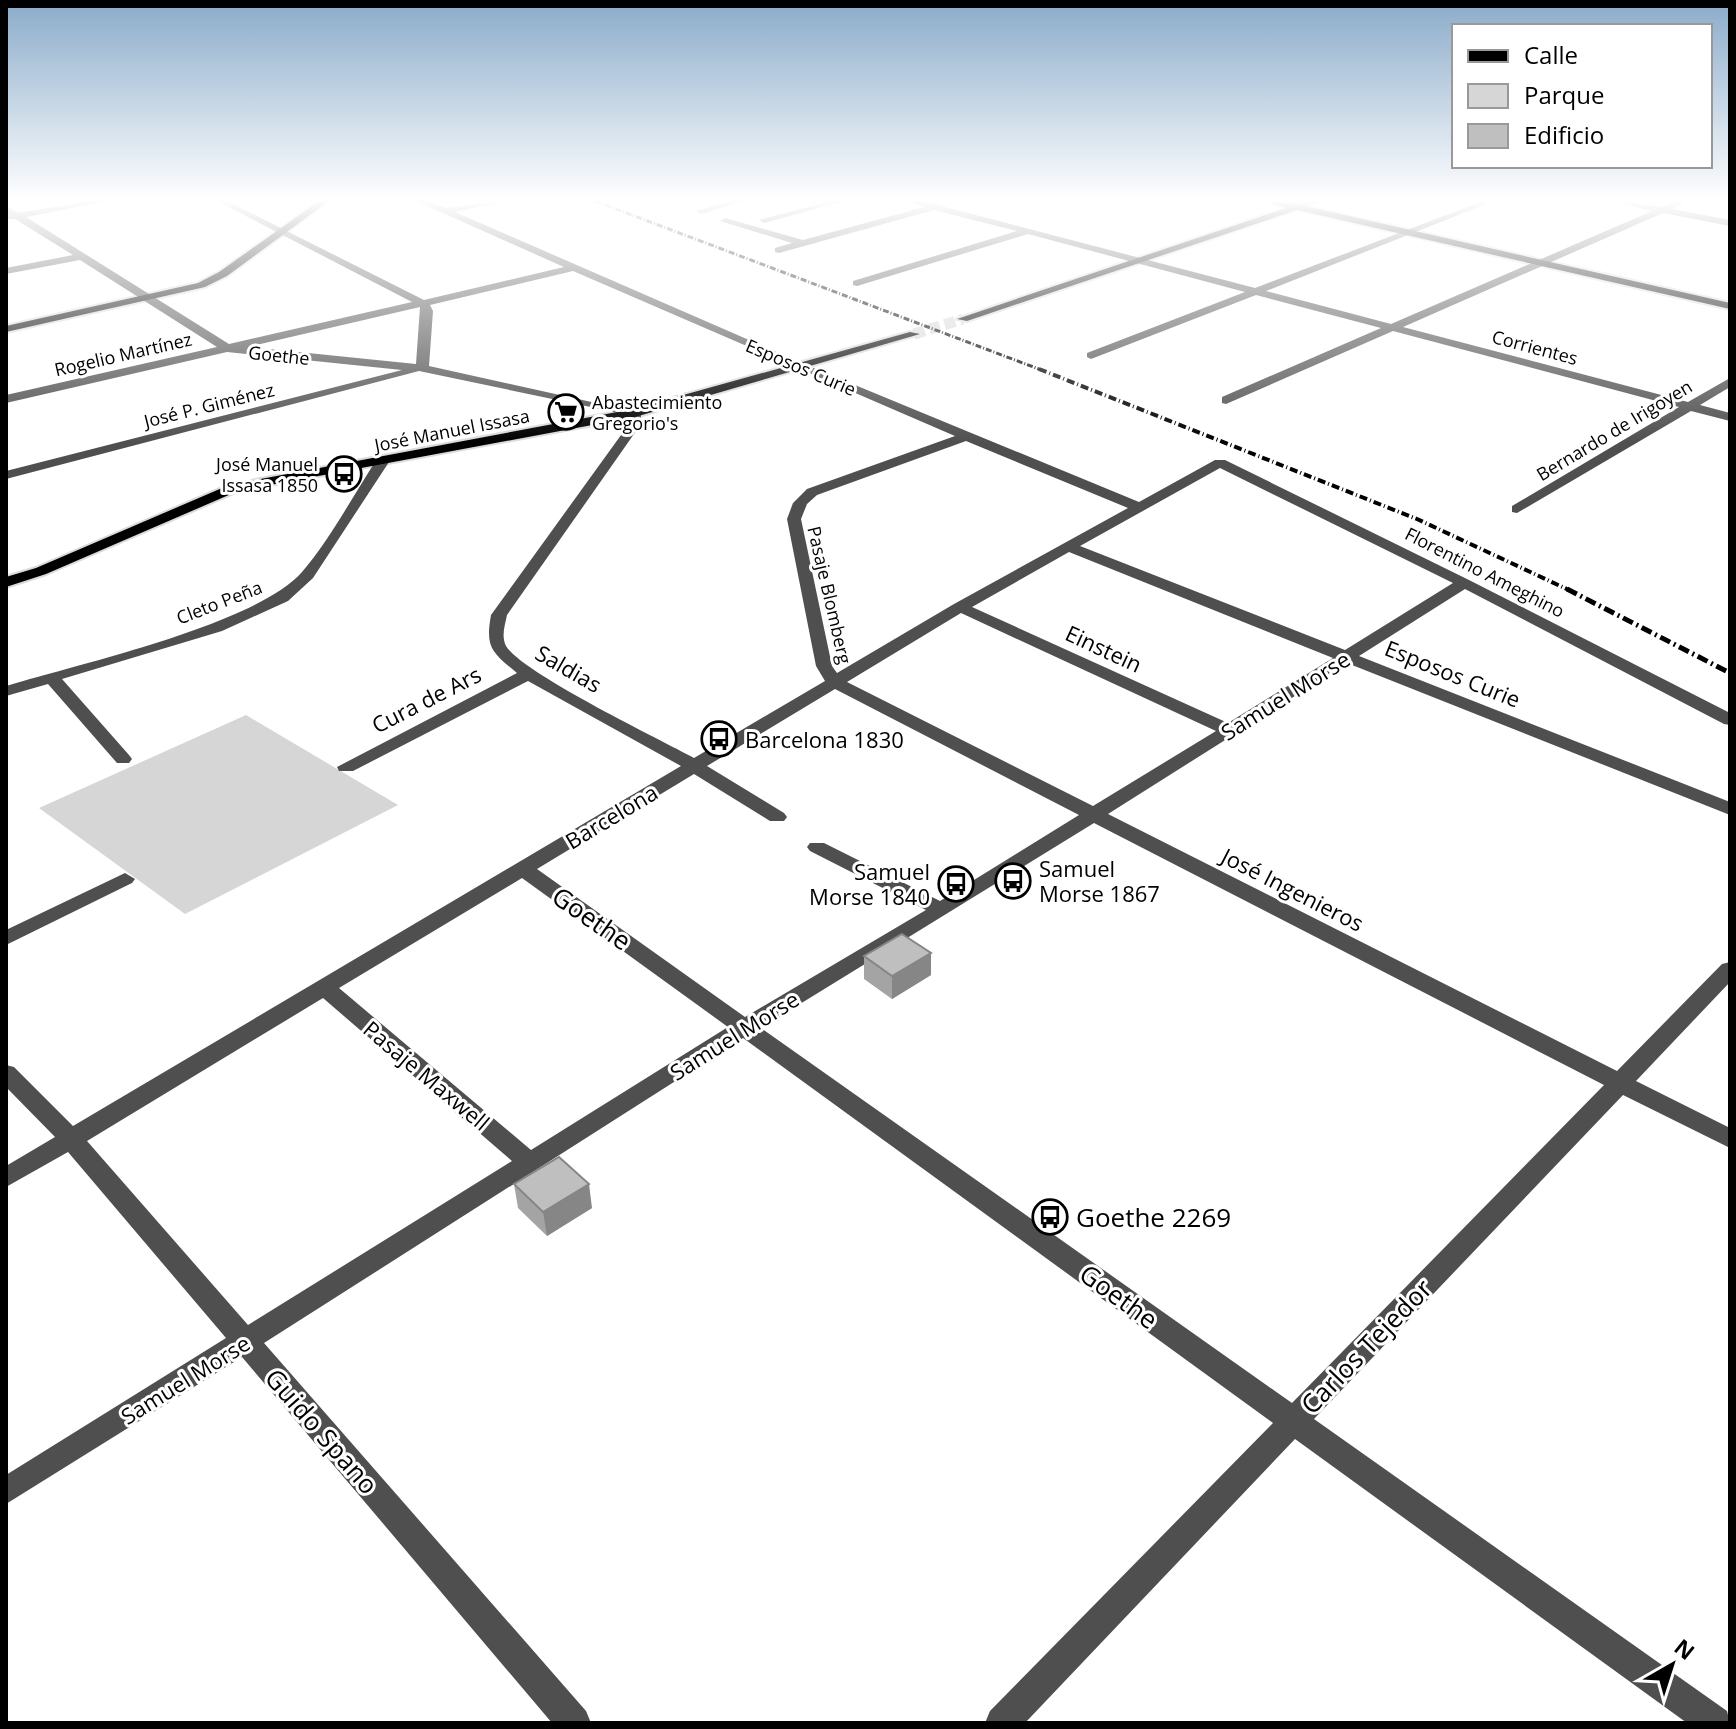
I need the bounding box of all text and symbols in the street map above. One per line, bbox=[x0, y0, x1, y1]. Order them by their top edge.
legend bbox=[1452, 24, 1712, 168]
text: Calle bbox=[1524, 38, 1578, 71]
text: Parque bbox=[1524, 78, 1604, 111]
text: Edificio bbox=[1524, 118, 1604, 151]
street label: Corrientes bbox=[1490, 324, 1580, 370]
street label: Rogelio Martínez bbox=[52, 327, 194, 381]
street label: Esposos Curie bbox=[742, 333, 860, 401]
street label: Goethe bbox=[247, 340, 311, 370]
street label: Bernardo de Irigoyen bbox=[1532, 374, 1696, 486]
street label: José P. Giménez bbox=[140, 377, 277, 433]
place label: Abastecimiento Gregorio's bbox=[592, 390, 722, 435]
supermarket icon: Abastecimiento Gregorio's bbox=[547, 393, 585, 431]
street label: José Manuel Issasa bbox=[370, 403, 532, 457]
place label: José Manuel Issasa 1850 bbox=[214, 452, 318, 497]
bus stop icon: José Manuel Issasa 1850 bbox=[325, 455, 363, 493]
street label: Florentino Ameghino bbox=[1401, 521, 1569, 623]
street label: Pasaje Blomberg bbox=[802, 524, 858, 666]
street label: Cleto Peña bbox=[173, 575, 265, 629]
street label: Einstein bbox=[1061, 617, 1147, 679]
street label: Esposos Curie bbox=[1381, 632, 1525, 714]
street label: Saldias bbox=[531, 637, 607, 699]
street label: Samuel Morse bbox=[1215, 643, 1355, 747]
street label: Cura de Ars bbox=[366, 659, 486, 739]
bus stop icon: Barcelona 1830 bbox=[700, 720, 738, 758]
place label: Barcelona 1830 bbox=[745, 724, 904, 754]
street label: Barcelona bbox=[559, 777, 663, 855]
street label: José Ingenieros bbox=[1215, 839, 1369, 938]
place label: Samuel Morse 1867 bbox=[1039, 853, 1160, 908]
place label: Samuel Morse 1840 bbox=[809, 856, 930, 911]
bus stop icon: Samuel Morse 1867 bbox=[994, 862, 1032, 900]
bus stop icon: Samuel Morse 1840 bbox=[937, 865, 975, 903]
street label: Goethe bbox=[545, 878, 639, 958]
street label: Samuel Morse bbox=[664, 983, 804, 1087]
street label: Pasaje Maxwell bbox=[358, 1013, 496, 1137]
bus stop icon: Goethe 2269 bbox=[1031, 1198, 1069, 1236]
place label: Goethe 2269 bbox=[1076, 1199, 1231, 1235]
street label: Goethe bbox=[1072, 1255, 1166, 1337]
street label: Carlos Tejedor bbox=[1292, 1270, 1440, 1421]
street label: Samuel Morse bbox=[115, 1327, 255, 1431]
street label: Guido Spano bbox=[257, 1360, 387, 1502]
north arrow bbox=[1632, 1625, 1712, 1705]
text: N bbox=[1669, 1631, 1702, 1666]

